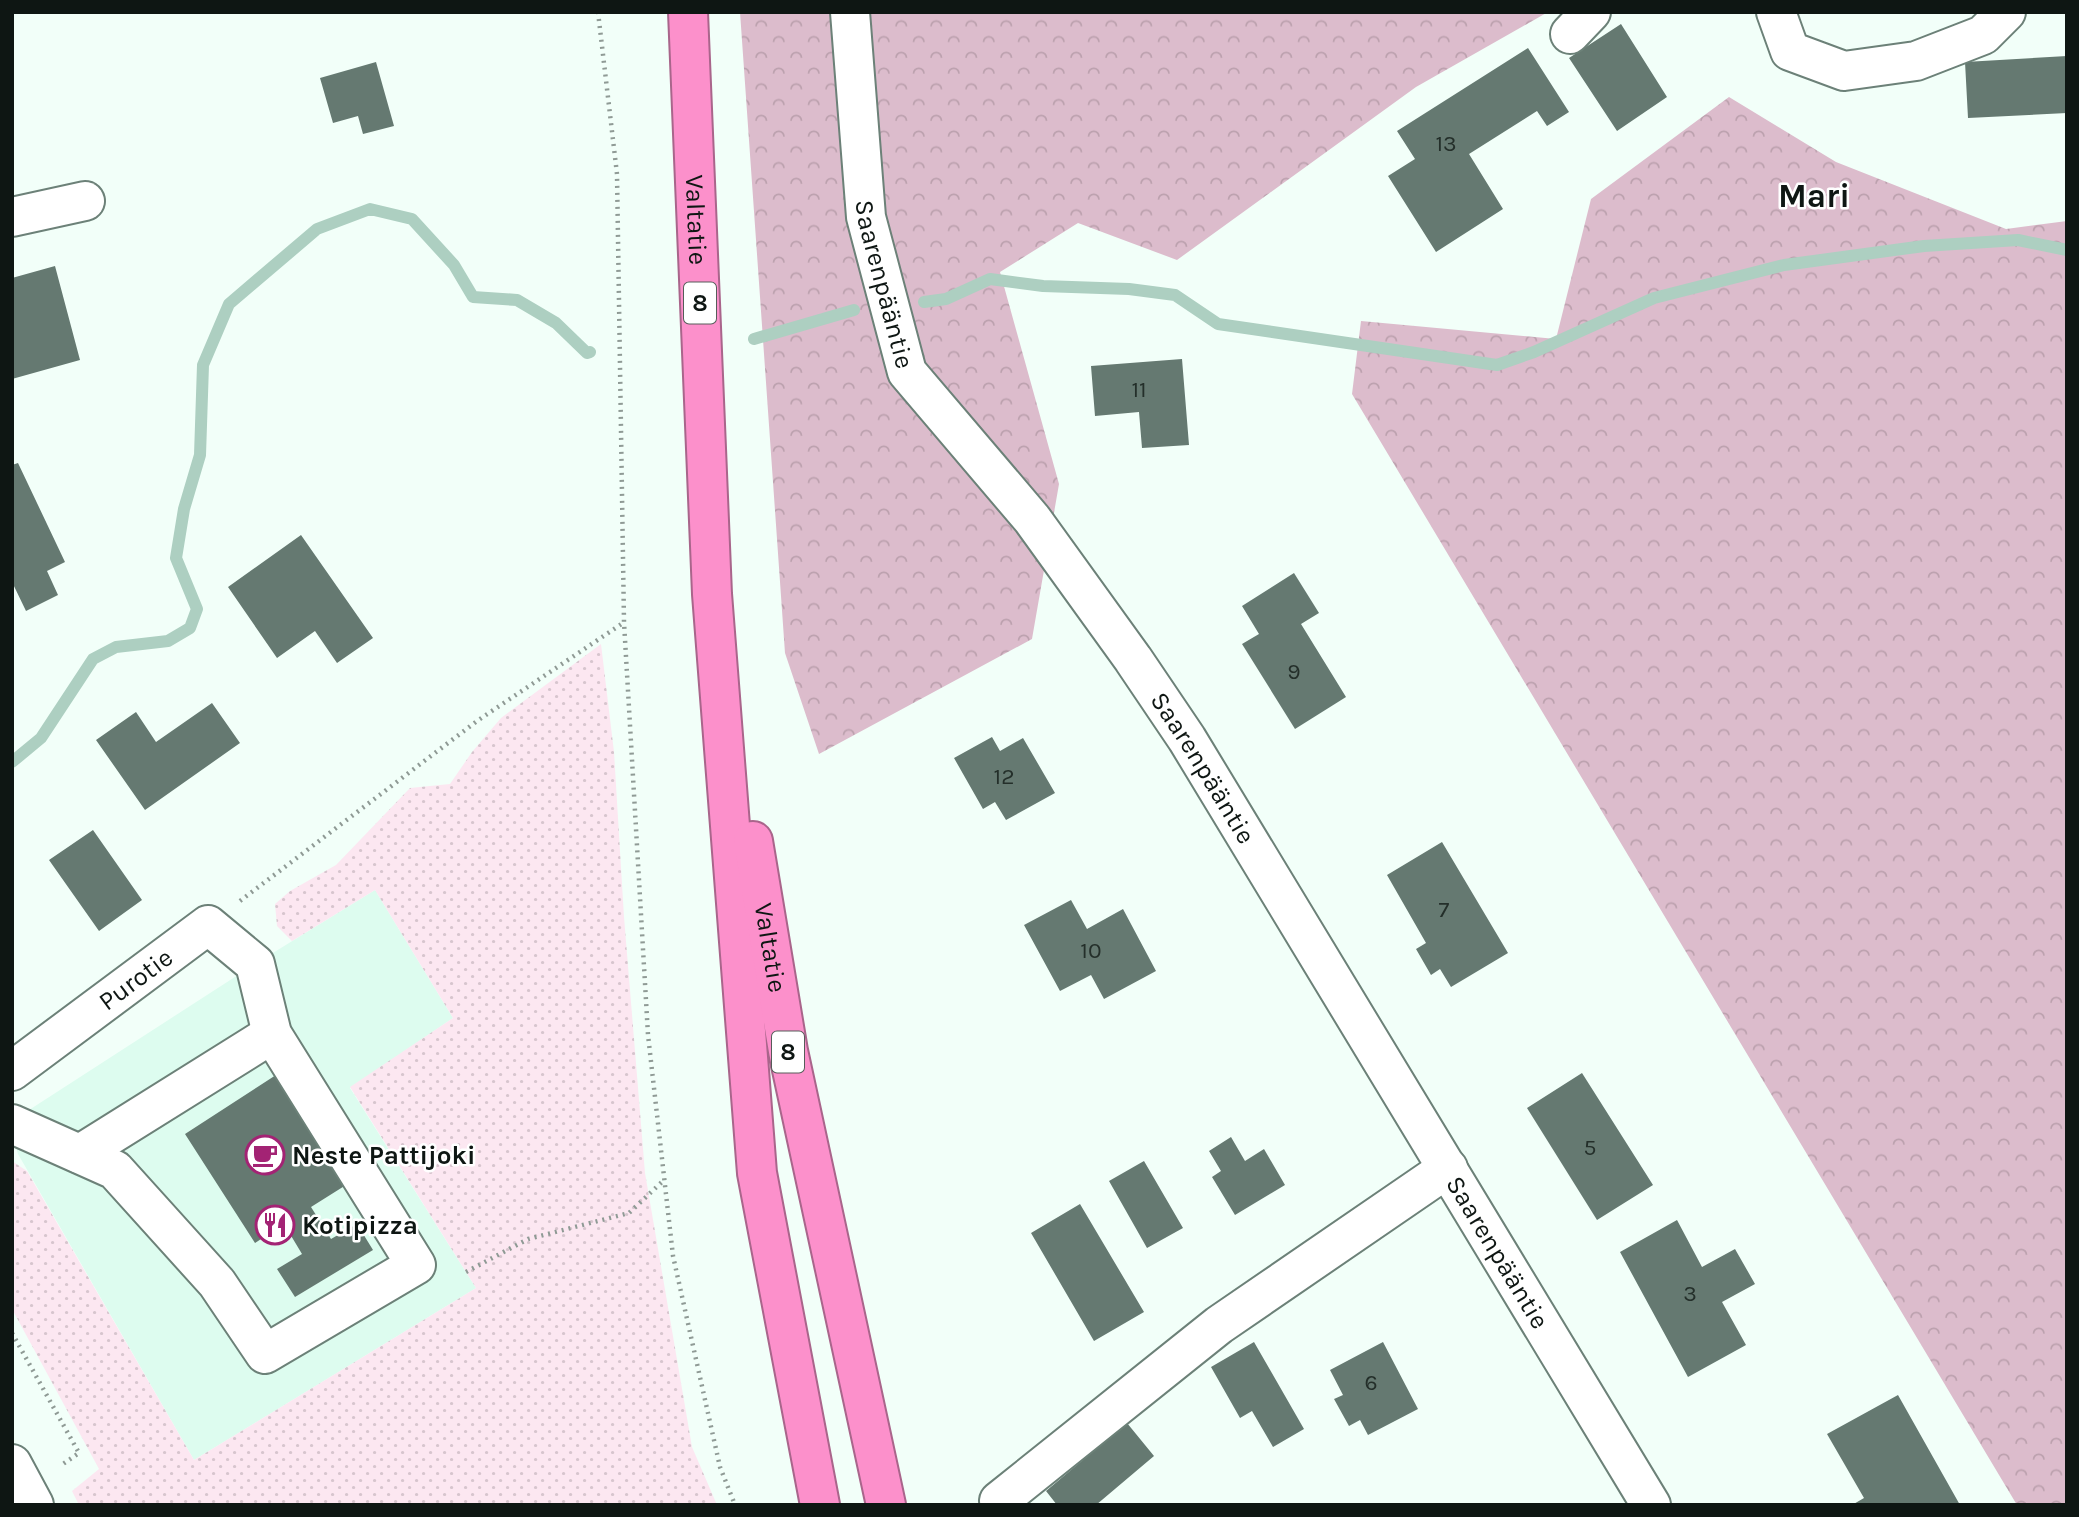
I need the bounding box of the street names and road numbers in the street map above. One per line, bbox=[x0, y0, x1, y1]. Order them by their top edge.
street label: Valtatie bbox=[679, 174, 714, 266]
street label: Saarenpääntie bbox=[849, 199, 921, 372]
road number: 8 bbox=[684, 282, 716, 324]
street label: Saarenpääntie bbox=[1144, 686, 1262, 849]
street label: Valtatie bbox=[748, 900, 793, 995]
street label: Purotie bbox=[92, 941, 179, 1017]
road number: 8 bbox=[772, 1032, 804, 1072]
street label: Saarenpääntie bbox=[1440, 1170, 1556, 1334]

